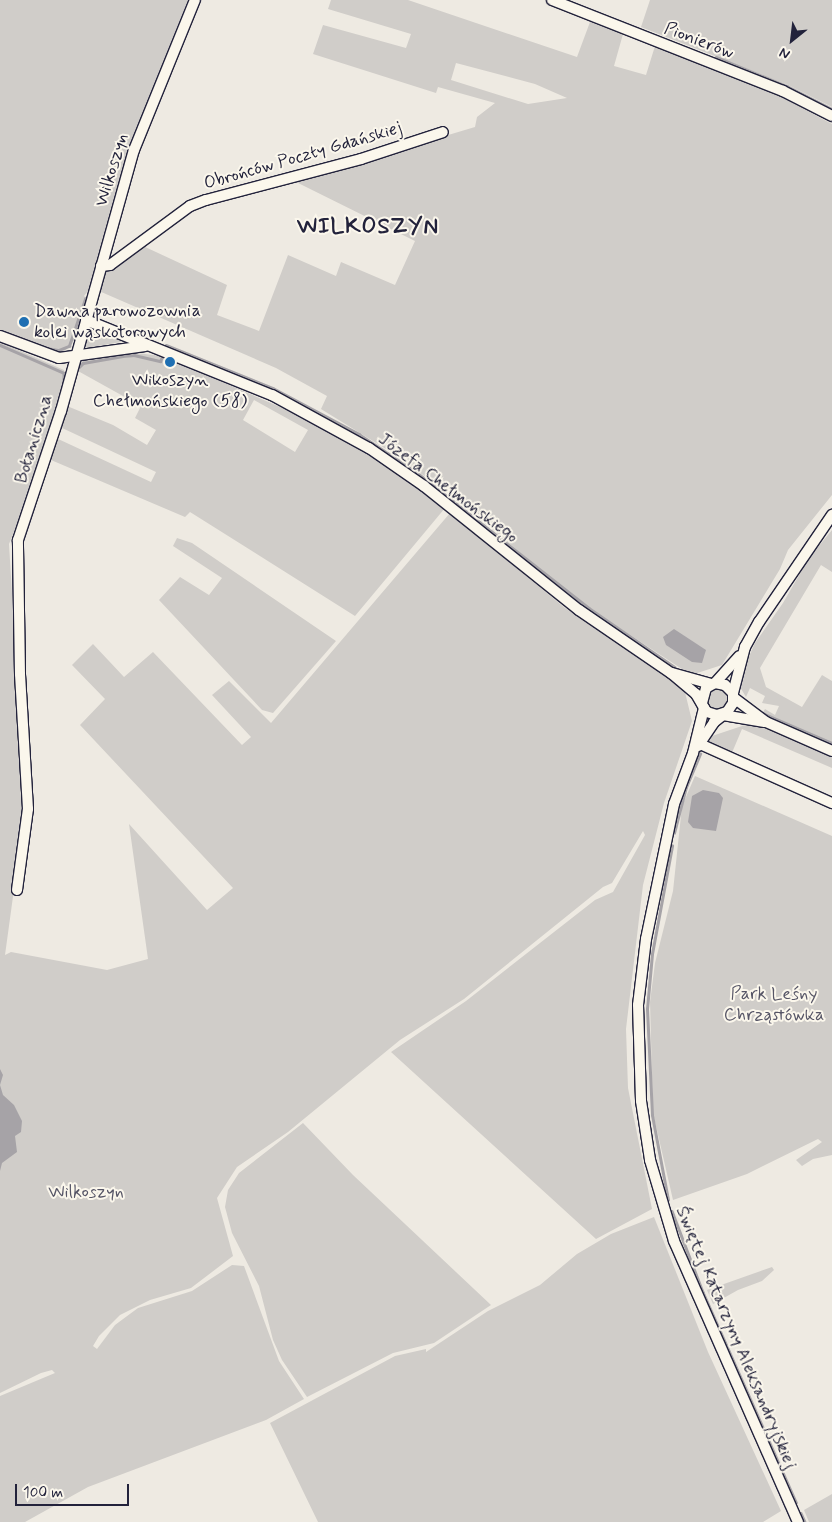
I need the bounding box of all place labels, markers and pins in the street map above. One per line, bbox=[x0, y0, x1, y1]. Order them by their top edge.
place label: Dawna parowozownia kolei wąskotorowych bbox=[34, 301, 200, 344]
marker: Dawna parowozownia kolei wąskotorowych bbox=[18, 316, 30, 328]
marker: Wikoszyn Chełmońskiego (58) bbox=[164, 356, 176, 368]
place label: Wikoszyn Chełmońskiego (58) bbox=[93, 370, 247, 412]

